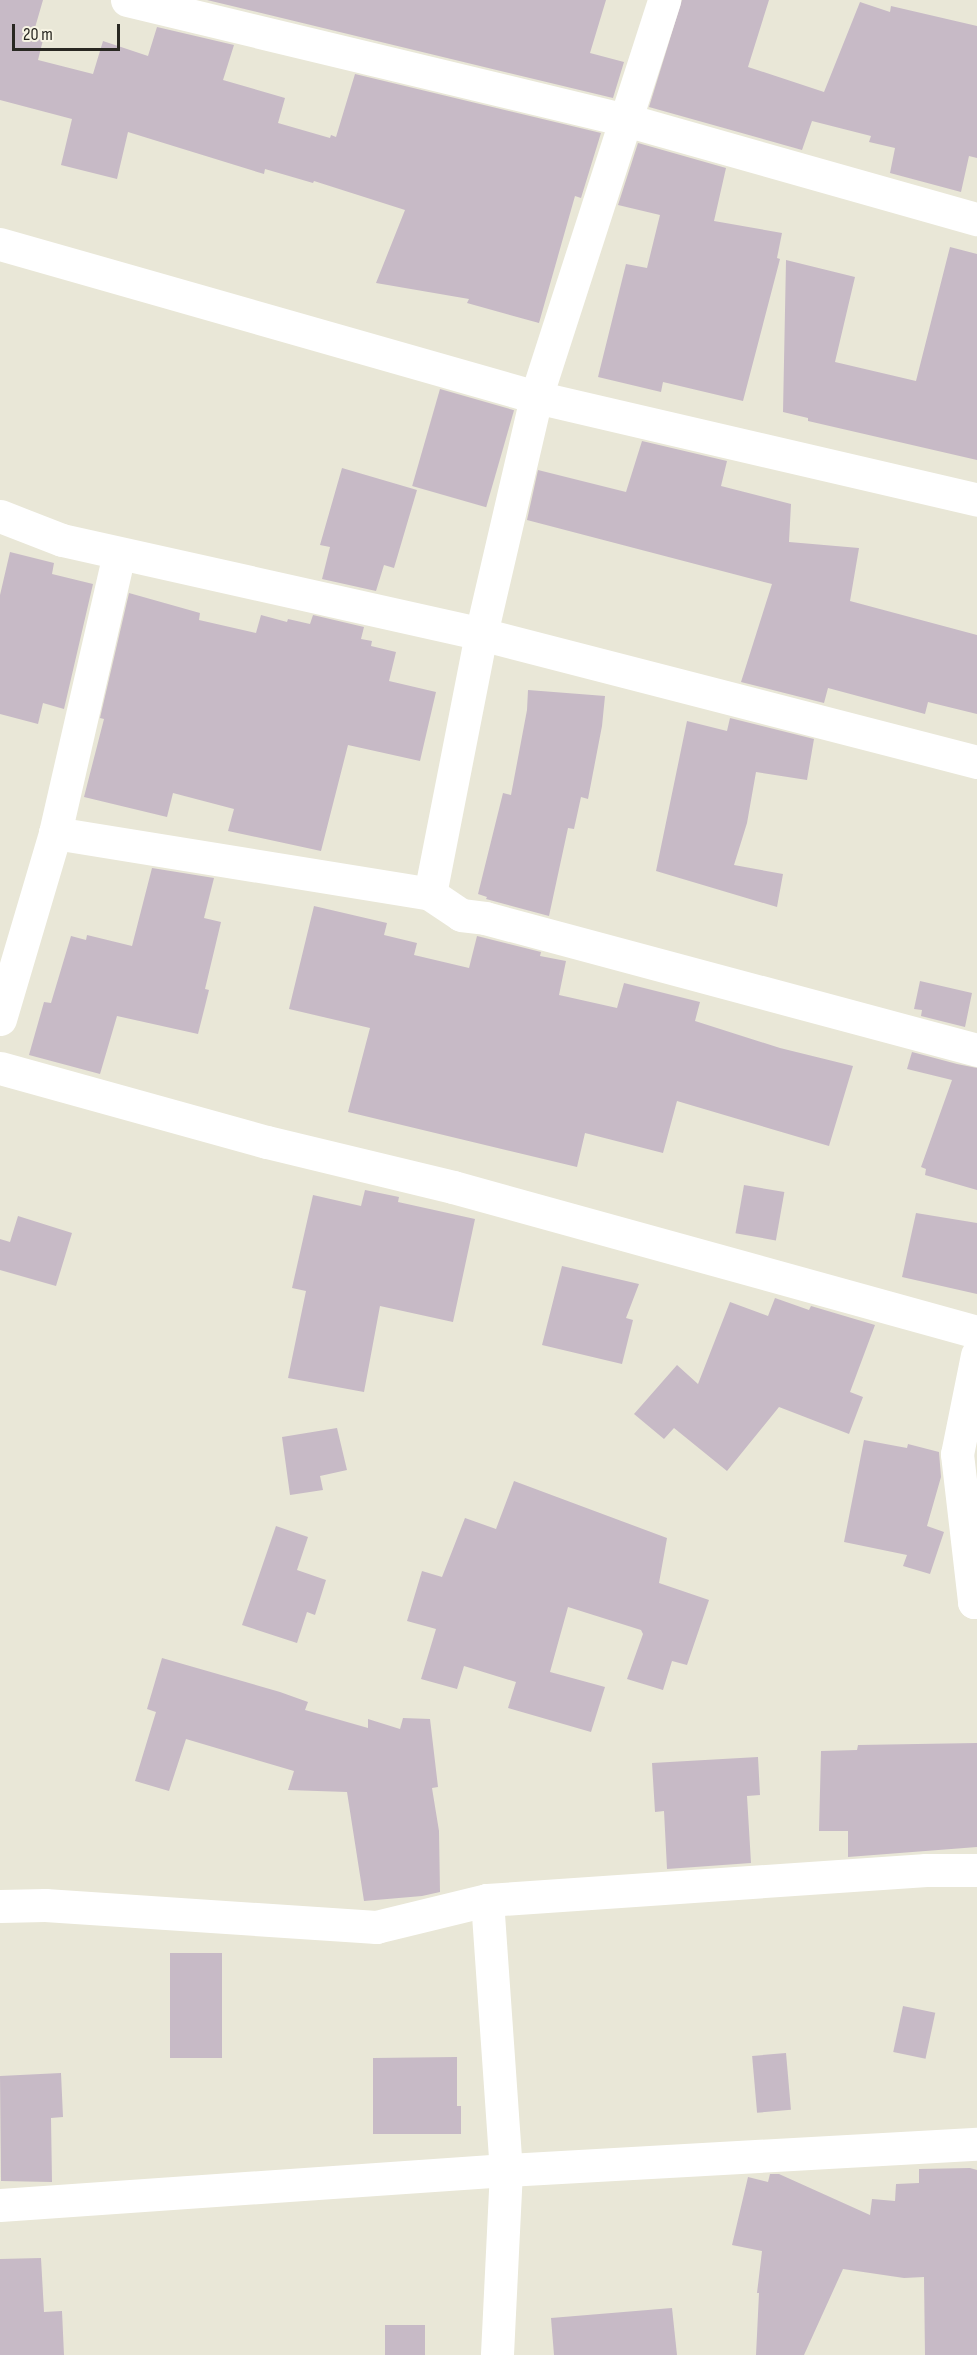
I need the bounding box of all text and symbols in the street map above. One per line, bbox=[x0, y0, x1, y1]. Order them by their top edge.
scale bar bbox=[15, 12, 123, 50]
text: 20 m bbox=[23, 24, 53, 45]

